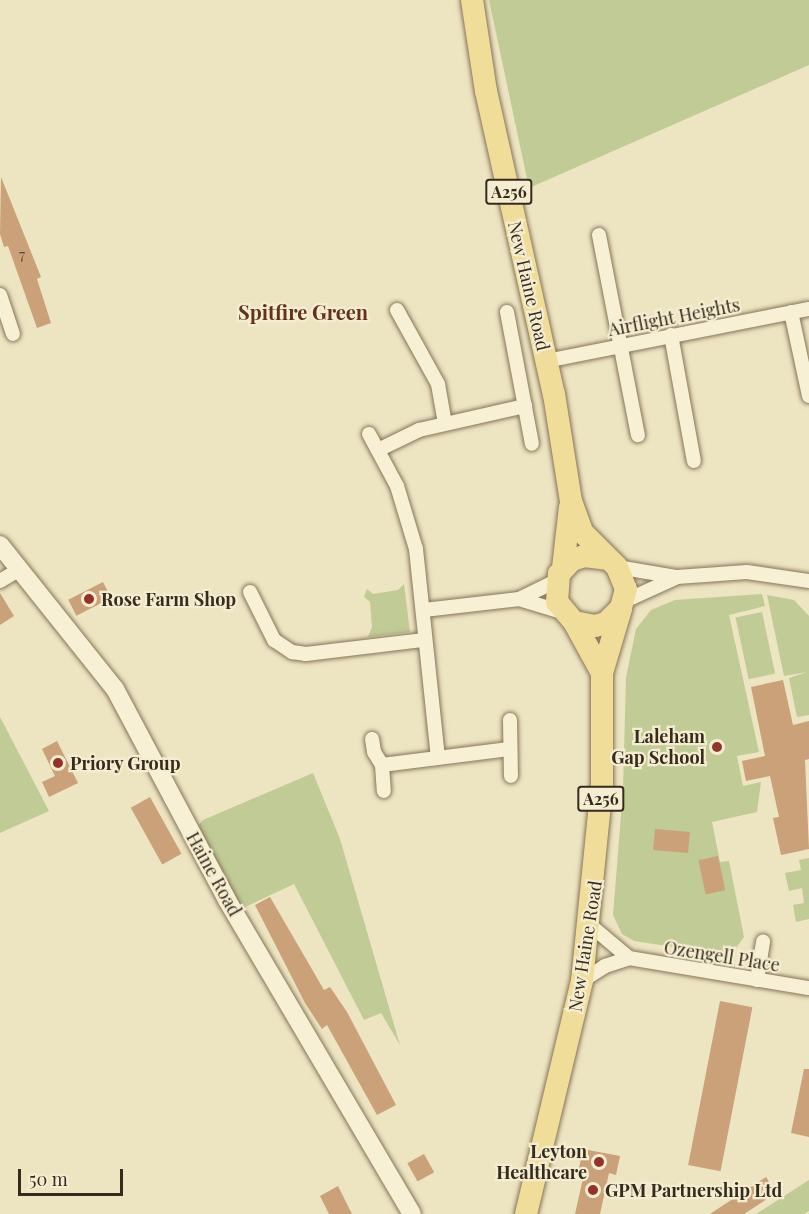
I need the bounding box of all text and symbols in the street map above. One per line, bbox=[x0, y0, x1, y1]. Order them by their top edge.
road number: A256 bbox=[485, 179, 533, 205]
street label: New Haine Road bbox=[504, 219, 554, 353]
house number: 7 bbox=[19, 246, 25, 264]
street label: Airflight Heights bbox=[606, 294, 742, 340]
district label: Spitfire Green bbox=[238, 299, 368, 323]
place label: Rose Farm Shop bbox=[101, 588, 236, 610]
marker: Rose Farm Shop bbox=[82, 592, 96, 606]
place label: Laleham Gap School bbox=[611, 726, 705, 768]
marker: Laleham Gap School bbox=[710, 740, 724, 754]
place label: Priory Group bbox=[70, 752, 181, 774]
marker: Priory Group bbox=[51, 756, 65, 770]
road number: A256 bbox=[577, 786, 625, 812]
street label: Haine Road bbox=[182, 828, 246, 920]
street label: New Haine Road bbox=[564, 879, 606, 1013]
street label: Ozengell Place bbox=[662, 936, 782, 976]
place label: Leyton Healthcare bbox=[496, 1141, 587, 1184]
marker: Leyton Healthcare bbox=[592, 1155, 606, 1169]
scale bar bbox=[21, 1157, 126, 1195]
text: 50 m bbox=[29, 1167, 68, 1191]
place label: GPM Partnership Ltd bbox=[605, 1179, 782, 1201]
marker: GPM Partnership Ltd bbox=[586, 1183, 600, 1197]

